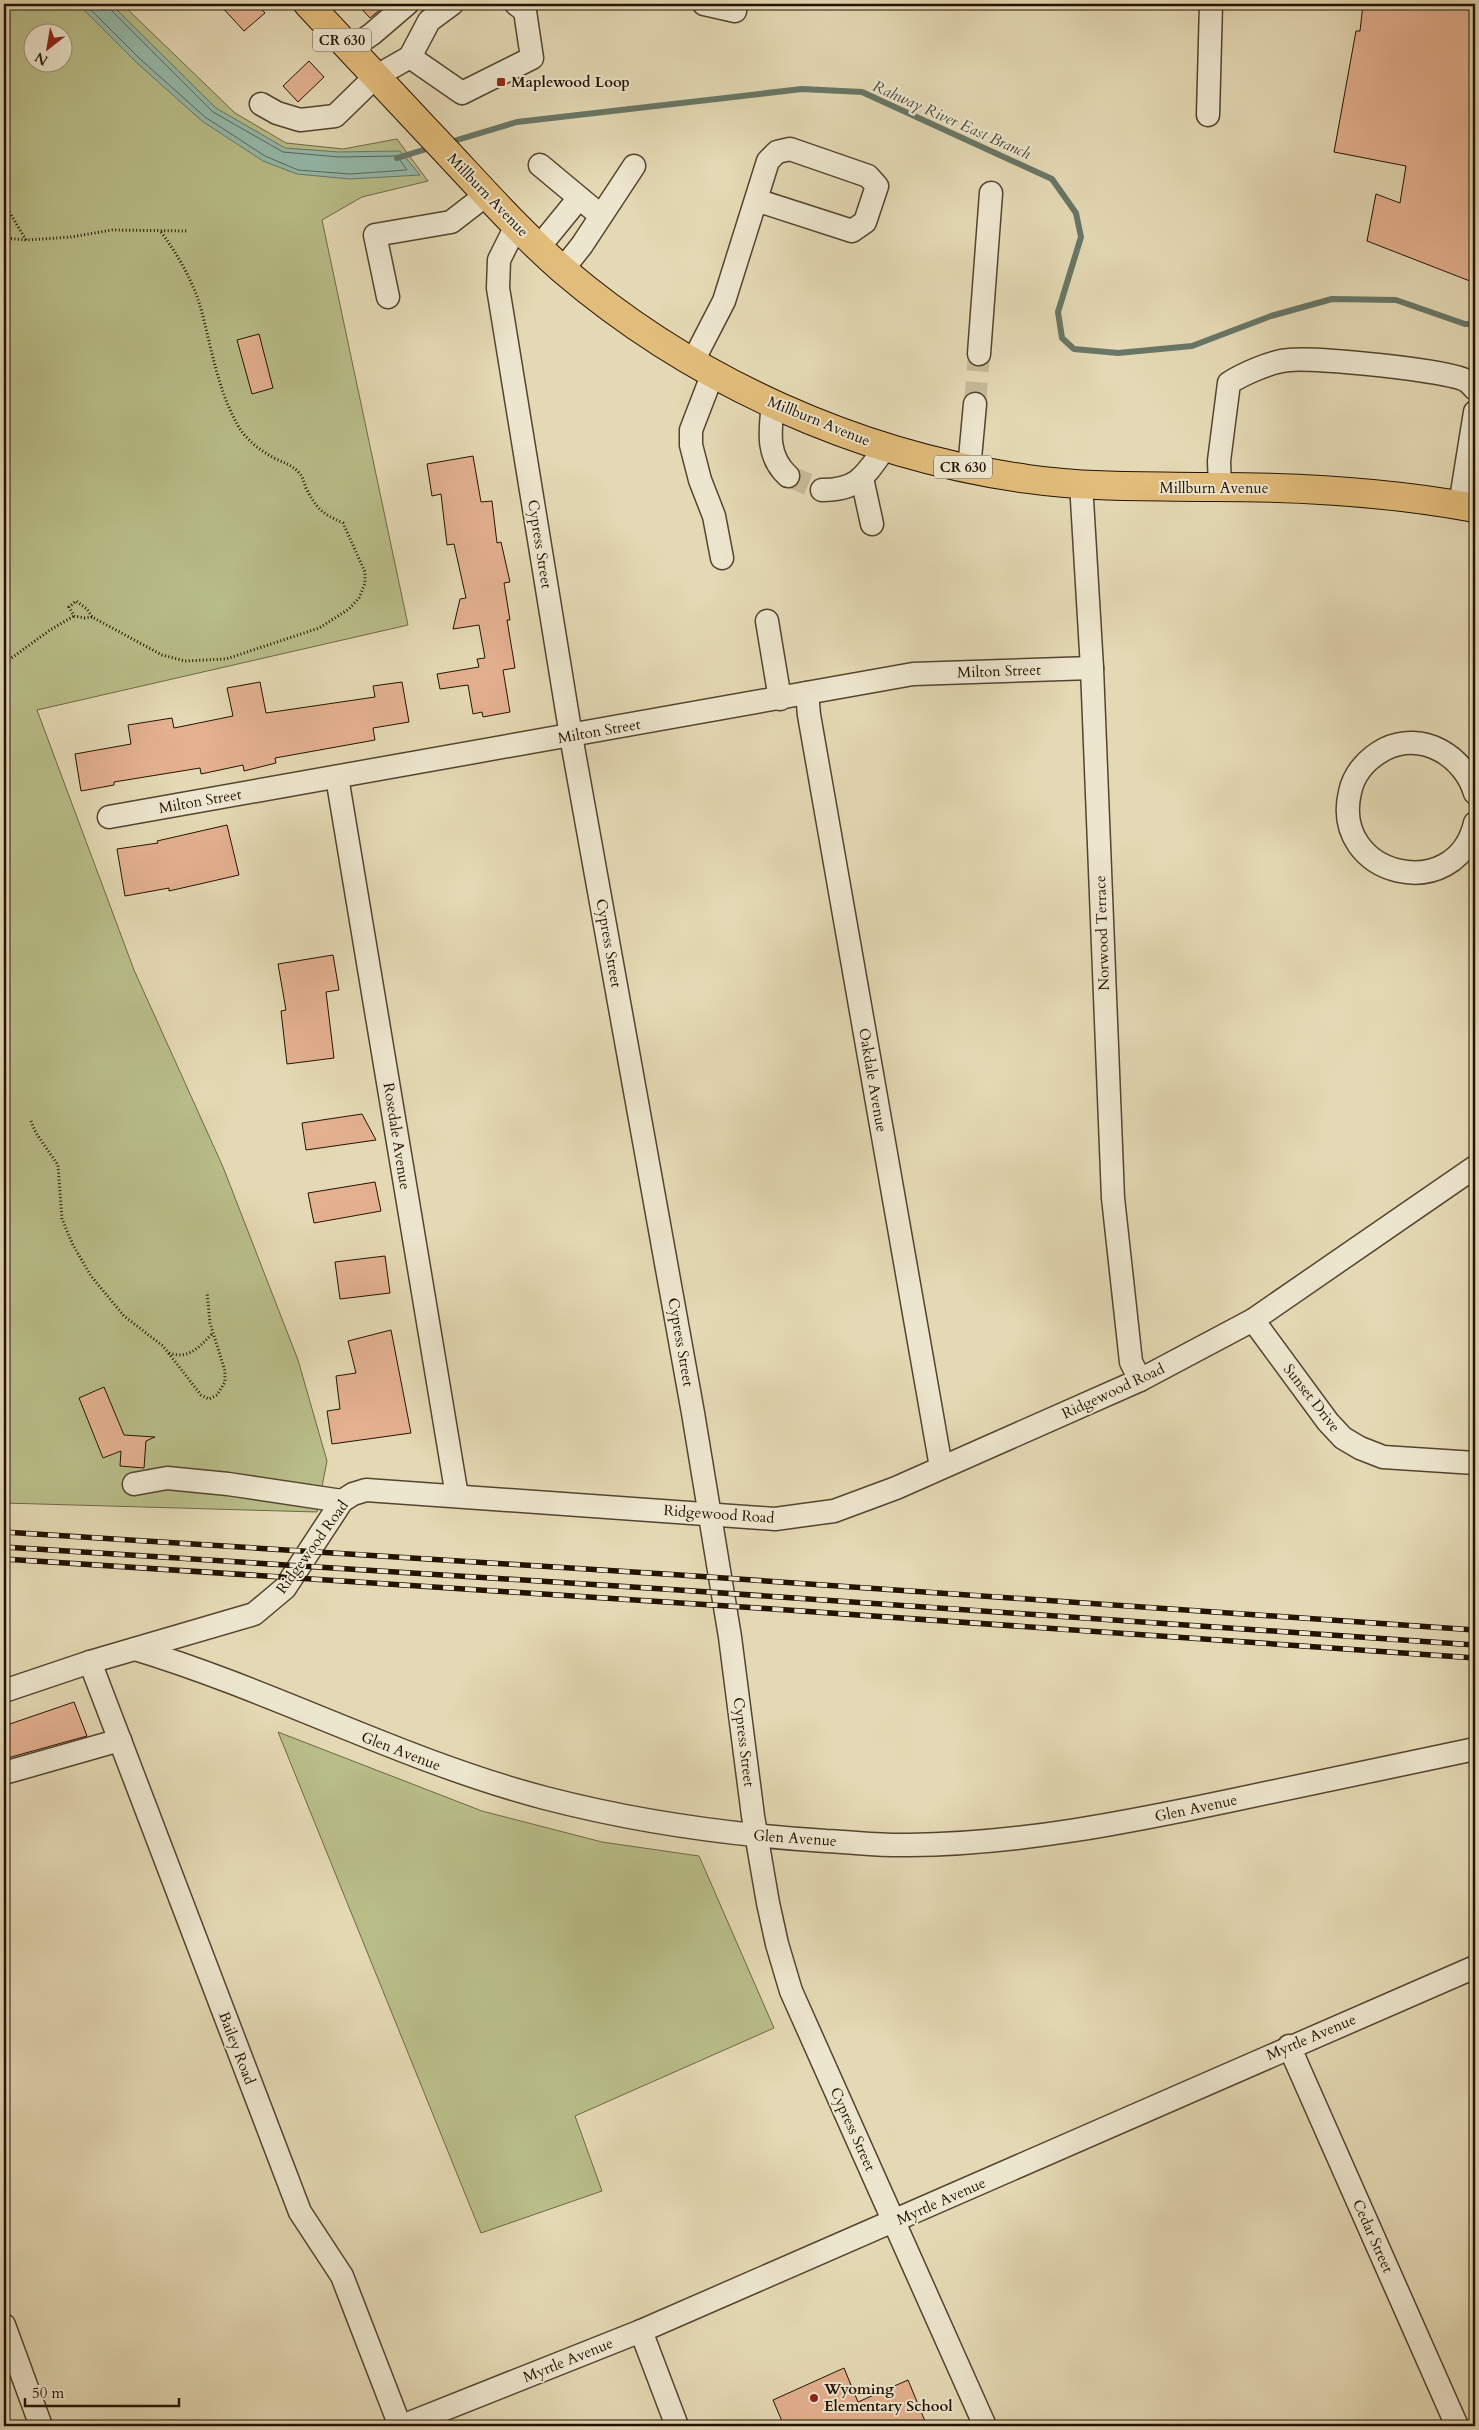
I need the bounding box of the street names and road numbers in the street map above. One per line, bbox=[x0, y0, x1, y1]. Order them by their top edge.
road number: CR 630 bbox=[313, 28, 371, 52]
street label: Millburn Avenue bbox=[443, 149, 533, 241]
street label: Millburn Avenue bbox=[765, 391, 873, 451]
road number: CR 630 bbox=[934, 456, 992, 478]
street label: Millburn Avenue bbox=[1160, 478, 1269, 498]
street label: Cypress Street bbox=[523, 498, 557, 590]
street label: Milton Street bbox=[957, 660, 1041, 682]
street label: Milton Street bbox=[556, 714, 642, 748]
street label: Milton Street bbox=[157, 784, 243, 818]
street label: Norwood Terrace bbox=[1090, 875, 1114, 991]
street label: Cypress Street bbox=[591, 897, 627, 989]
street label: Oakdale Avenue bbox=[854, 1026, 892, 1134]
street label: Rosedale Avenue bbox=[379, 1081, 415, 1191]
street label: Cypress Street bbox=[663, 1296, 699, 1388]
street label: Ridgewood Road bbox=[1058, 1358, 1168, 1424]
street label: Sunset Drive bbox=[1279, 1360, 1345, 1436]
street label: Ridgewood Road bbox=[271, 1496, 353, 1598]
street label: Ridgewood Road bbox=[663, 1500, 775, 1528]
street label: Cypress Street bbox=[729, 1696, 759, 1788]
street label: Glen Avenue bbox=[358, 1727, 444, 1775]
street label: Glen Avenue bbox=[1153, 1789, 1239, 1826]
street label: Glen Avenue bbox=[753, 1825, 838, 1851]
street label: Bailey Road bbox=[214, 2009, 260, 2087]
street label: Myrtle Avenue bbox=[1263, 2009, 1359, 2065]
street label: Cypress Street bbox=[826, 2084, 881, 2174]
street label: Myrtle Avenue bbox=[893, 2172, 989, 2230]
street label: Cedar Street bbox=[1348, 2196, 1398, 2276]
street label: Myrtle Avenue bbox=[520, 2333, 616, 2387]

